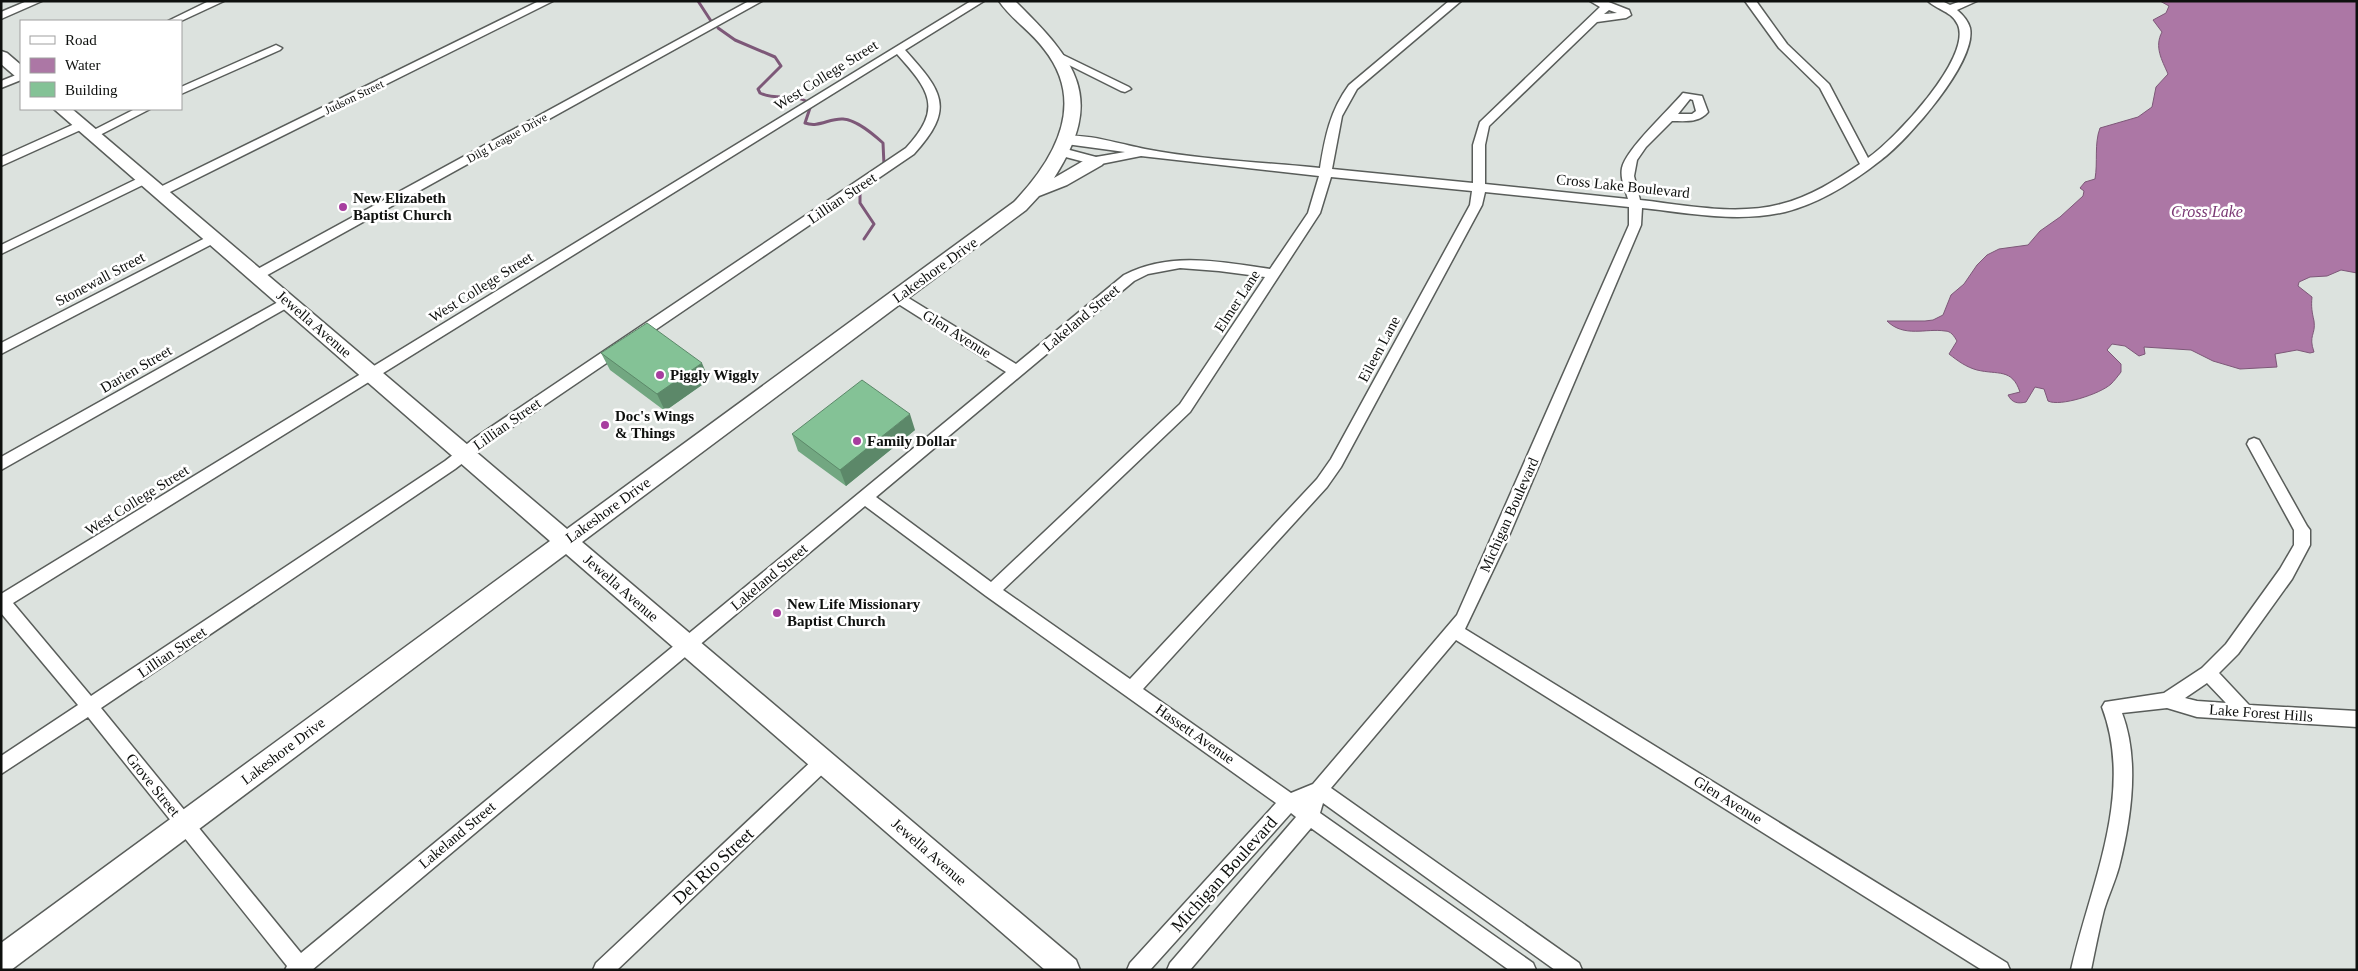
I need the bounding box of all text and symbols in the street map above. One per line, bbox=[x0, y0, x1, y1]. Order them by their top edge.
legend bbox=[20, 20, 182, 110]
text: Road bbox=[65, 32, 97, 48]
street label: West College Street bbox=[771, 36, 881, 113]
text: Water bbox=[65, 57, 100, 73]
street label: Judson Street bbox=[322, 76, 387, 117]
text: Building bbox=[65, 82, 118, 98]
street label: Dilg League Drive bbox=[464, 110, 550, 166]
street label: Lillian Street bbox=[805, 169, 880, 227]
street label: Cross Lake Boulevard bbox=[1555, 171, 1691, 201]
place label: New Elizabeth Baptist Church bbox=[353, 190, 452, 223]
marker: New Elizabeth Baptist Church bbox=[337, 201, 349, 213]
water label: Cross Lake bbox=[2171, 203, 2243, 220]
street label: Lakeshore Drive bbox=[890, 234, 981, 306]
street label: Stonewall Street bbox=[53, 248, 148, 309]
street label: West College Street bbox=[426, 248, 536, 325]
street label: Elmer Lane bbox=[1211, 267, 1263, 335]
street label: Lakeland Street bbox=[1040, 281, 1123, 355]
street label: Jewella Avenue bbox=[273, 287, 355, 361]
street label: Glen Avenue bbox=[920, 307, 994, 362]
street label: Eileen Lane bbox=[1355, 313, 1403, 385]
street label: Darien Street bbox=[98, 342, 175, 396]
place label: Piggly Wiggly bbox=[670, 367, 760, 383]
marker: Piggly Wiggly bbox=[654, 369, 666, 381]
street label: Lillian Street bbox=[470, 394, 545, 453]
place label: Doc's Wings & Things bbox=[615, 408, 694, 441]
marker: Doc's Wings & Things bbox=[599, 419, 611, 431]
place label: Family Dollar bbox=[867, 433, 957, 449]
marker: Family Dollar bbox=[851, 435, 863, 447]
street label: Michigan Boulevard bbox=[1477, 455, 1542, 575]
street label: West College Street bbox=[82, 461, 192, 538]
street label: Lakeshore Drive bbox=[563, 474, 654, 546]
street label: Lakeland Street bbox=[728, 540, 811, 614]
street label: Jewella Avenue bbox=[580, 551, 662, 625]
place label: New Life Missionary Baptist Church bbox=[787, 596, 921, 629]
marker: New Life Missionary Baptist Church bbox=[771, 607, 783, 619]
street label: Lillian Street bbox=[135, 623, 210, 681]
street label: Hassett Avenue bbox=[1152, 701, 1238, 767]
street label: Lake Forest Hills bbox=[2208, 701, 2314, 725]
street label: Lakeshore Drive bbox=[238, 714, 328, 788]
street label: Grove Street bbox=[123, 750, 184, 820]
street label: Glen Avenue bbox=[1691, 773, 1765, 828]
street label: Lakeland Street bbox=[416, 798, 499, 872]
street label: Michigan Boulevard bbox=[1167, 812, 1281, 936]
street label: Jewella Avenue bbox=[888, 815, 970, 889]
street label: Del Rio Street bbox=[669, 824, 757, 908]

